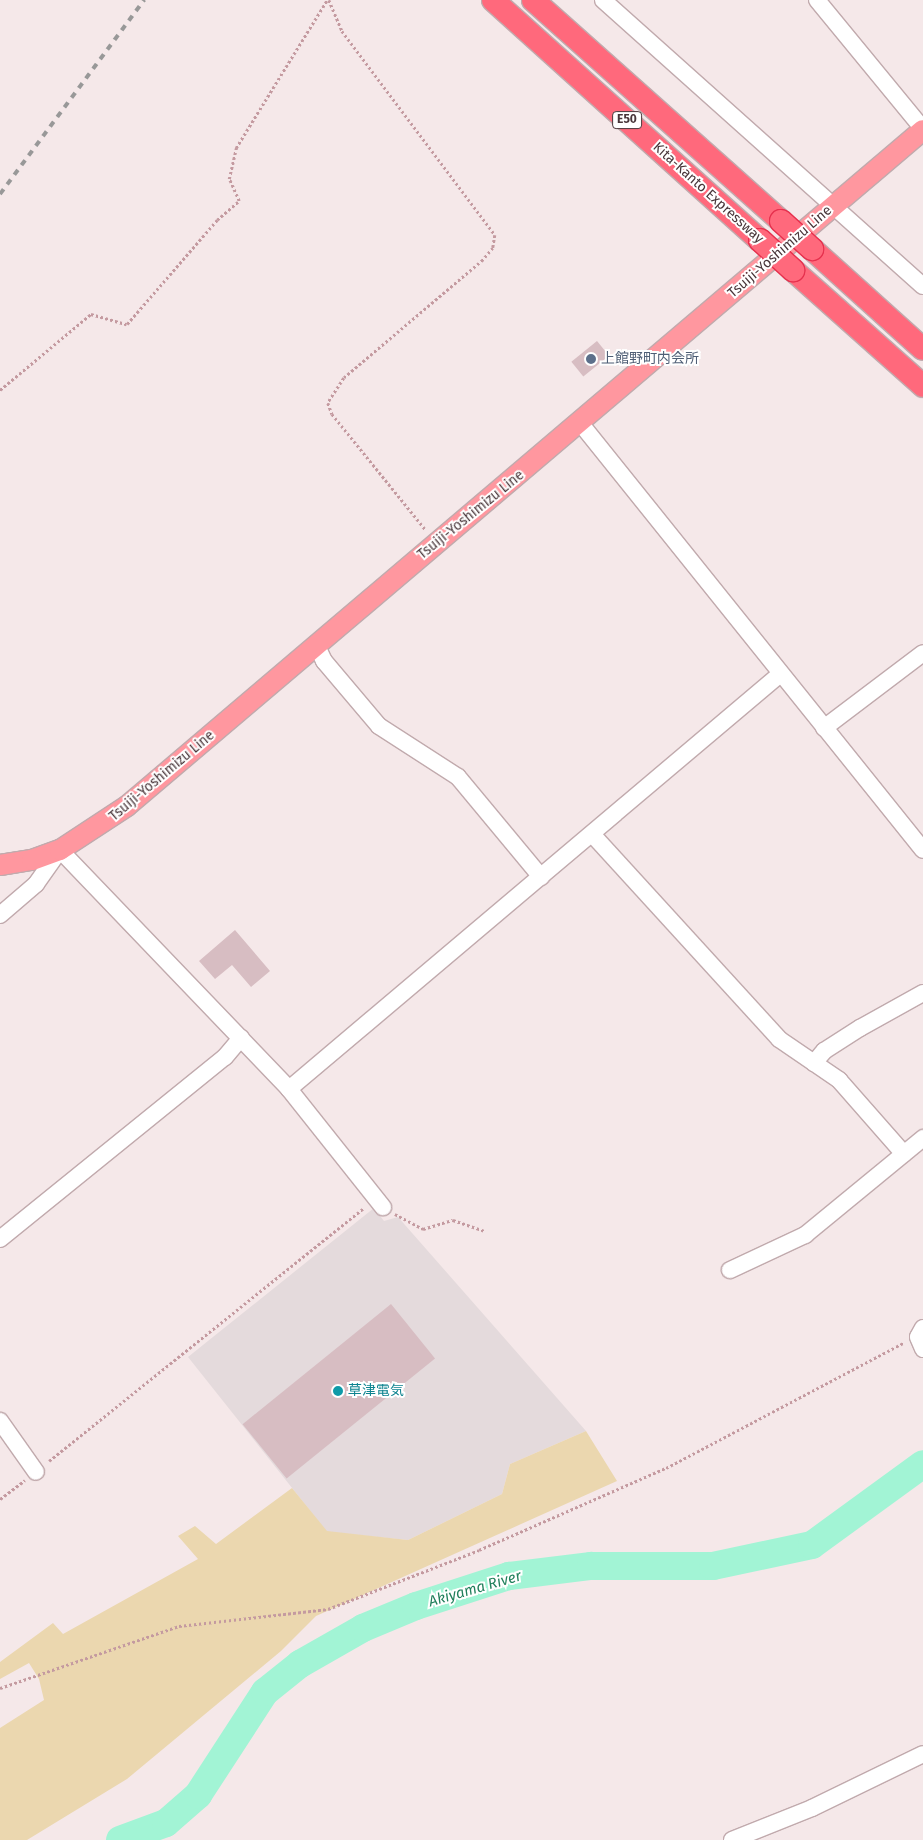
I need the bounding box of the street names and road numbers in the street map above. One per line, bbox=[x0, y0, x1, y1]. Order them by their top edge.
road number: E50 bbox=[612, 110, 642, 130]
street label: Kita-Kanto Expressway bbox=[649, 139, 767, 247]
street label: Tsuiji-Yoshimizu Line bbox=[725, 202, 835, 302]
street label: Tsuiji-Yoshimizu Line bbox=[414, 467, 528, 563]
street label: Tsuiji-Yoshimizu Line bbox=[106, 727, 218, 825]

